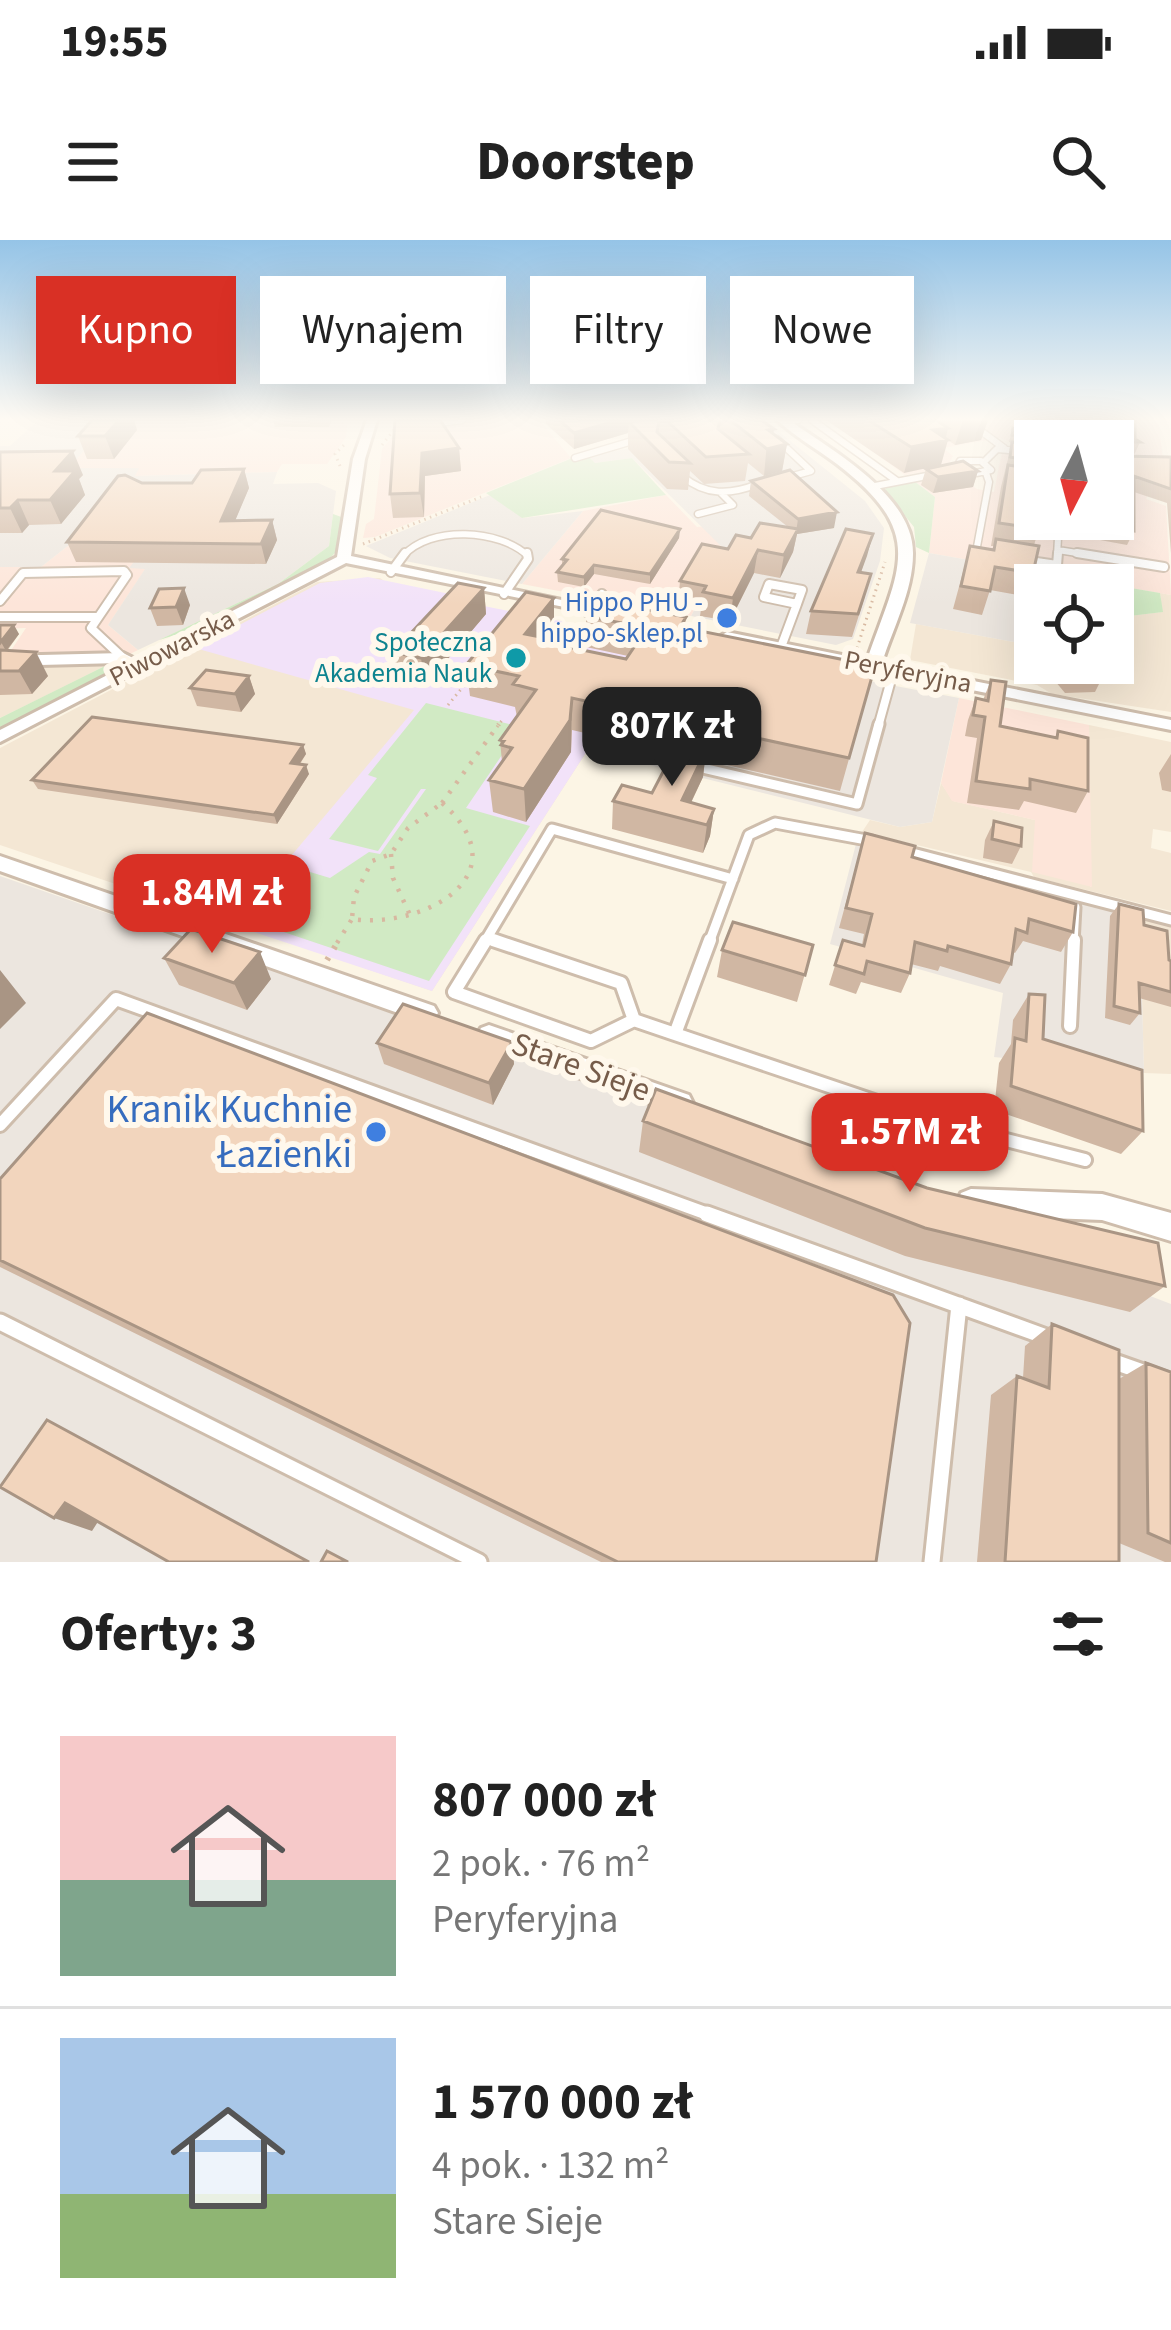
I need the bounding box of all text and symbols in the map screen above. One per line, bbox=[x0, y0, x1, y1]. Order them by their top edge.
text: 19:55 bbox=[60, 10, 169, 74]
text: Doorstep bbox=[476, 124, 695, 201]
icon: menu bbox=[60, 129, 126, 195]
icon: search bbox=[1045, 129, 1111, 195]
chip: Kupno bbox=[36, 276, 236, 384]
chip: Wynajem bbox=[260, 276, 506, 384]
chip: Filtry bbox=[530, 276, 706, 384]
chip: Nowe bbox=[730, 276, 914, 384]
north arrow bbox=[1014, 420, 1134, 540]
map controls bbox=[1014, 420, 1134, 684]
button: locate bbox=[1014, 564, 1134, 684]
place label: Hippo PHU - hippo-sklep.pl bbox=[540, 583, 703, 653]
street label: Piwowarska bbox=[103, 600, 241, 696]
marker: Hippo PHU - hippo-sklep.pl bbox=[714, 605, 740, 631]
place label: Społeczna Akademia Nauk bbox=[315, 623, 493, 693]
street label: Peryferyjna bbox=[841, 641, 975, 703]
marker: Społeczna Akademia Nauk bbox=[503, 645, 529, 671]
pin: 807K zł bbox=[561, 687, 783, 789]
text: 807K zł bbox=[609, 698, 735, 754]
pin: 1.84M zł bbox=[88, 854, 336, 956]
text: 1.84M zł bbox=[141, 865, 283, 921]
street label: Stare Sieje bbox=[505, 1020, 657, 1114]
place label: Kranik Kuchnie Łazienki bbox=[107, 1082, 352, 1183]
pin: 1.57M zł bbox=[786, 1093, 1034, 1195]
text: 1.57M zł bbox=[839, 1104, 981, 1160]
marker: Kranik Kuchnie Łazienki bbox=[363, 1119, 389, 1145]
text: Oferty: 3 bbox=[60, 1598, 257, 1670]
icon: filters bbox=[1045, 1601, 1111, 1667]
text: 807 000 zł bbox=[432, 1764, 656, 1836]
icon: home bbox=[156, 1784, 300, 1928]
text: 2 pok. · 76 m² bbox=[432, 1836, 650, 1892]
text: Peryferyjna bbox=[432, 1892, 619, 1948]
text: 1 570 000 zł bbox=[432, 2066, 693, 2138]
icon: home bbox=[156, 2086, 300, 2230]
text: 4 pok. · 132 m² bbox=[432, 2138, 669, 2194]
text: Stare Sieje bbox=[432, 2194, 603, 2250]

